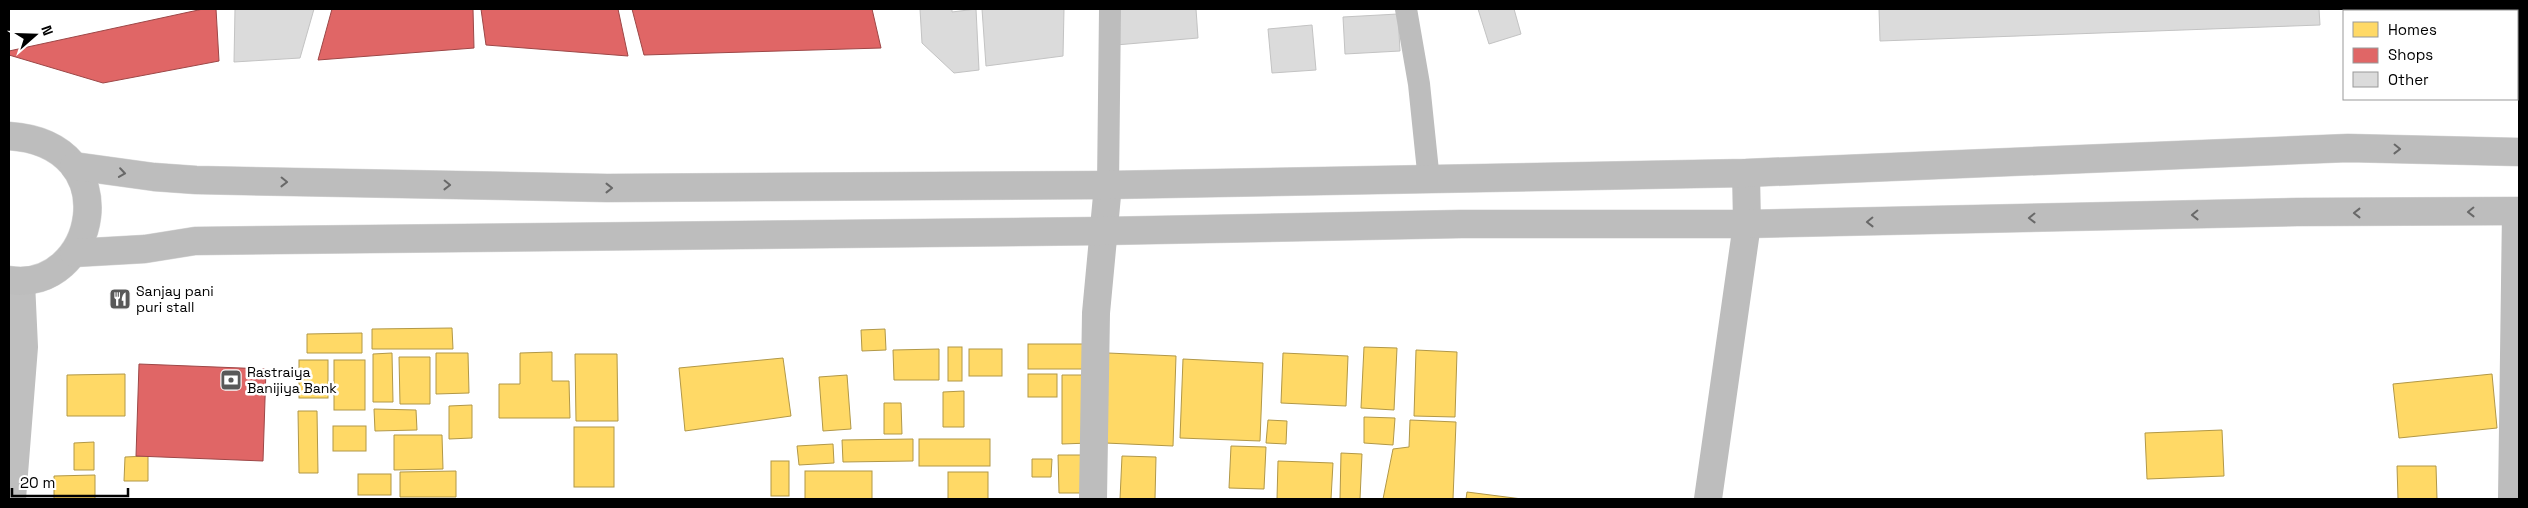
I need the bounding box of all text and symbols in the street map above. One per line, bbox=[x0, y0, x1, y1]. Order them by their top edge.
north arrow bbox=[10, 10, 60, 60]
legend bbox=[2343, 10, 2518, 100]
text: Homes bbox=[2388, 20, 2437, 39]
text: N bbox=[37, 23, 57, 38]
text: Shops bbox=[2388, 45, 2433, 64]
text: Other bbox=[2388, 70, 2429, 89]
one-way arrow bbox=[2394, 144, 2401, 154]
one-way arrow bbox=[119, 167, 127, 178]
one-way arrow bbox=[281, 176, 289, 187]
one-way arrow bbox=[444, 180, 451, 190]
one-way arrow bbox=[606, 183, 614, 193]
one-way arrow bbox=[2466, 206, 2474, 217]
one-way arrow bbox=[2353, 208, 2361, 218]
one-way arrow bbox=[2191, 209, 2199, 220]
one-way arrow bbox=[2028, 213, 2036, 223]
one-way arrow bbox=[1866, 217, 1874, 227]
place label: Sanjay pani puri stall bbox=[136, 282, 214, 316]
restaurant icon: Sanjay pani puri stall bbox=[108, 287, 132, 311]
place label: Rastraiya Banijiya Bank bbox=[247, 363, 337, 397]
bank icon: Rastraiya Banijiya Bank bbox=[219, 368, 243, 392]
scale bar bbox=[12, 466, 129, 498]
text: 20 m bbox=[20, 473, 55, 492]

